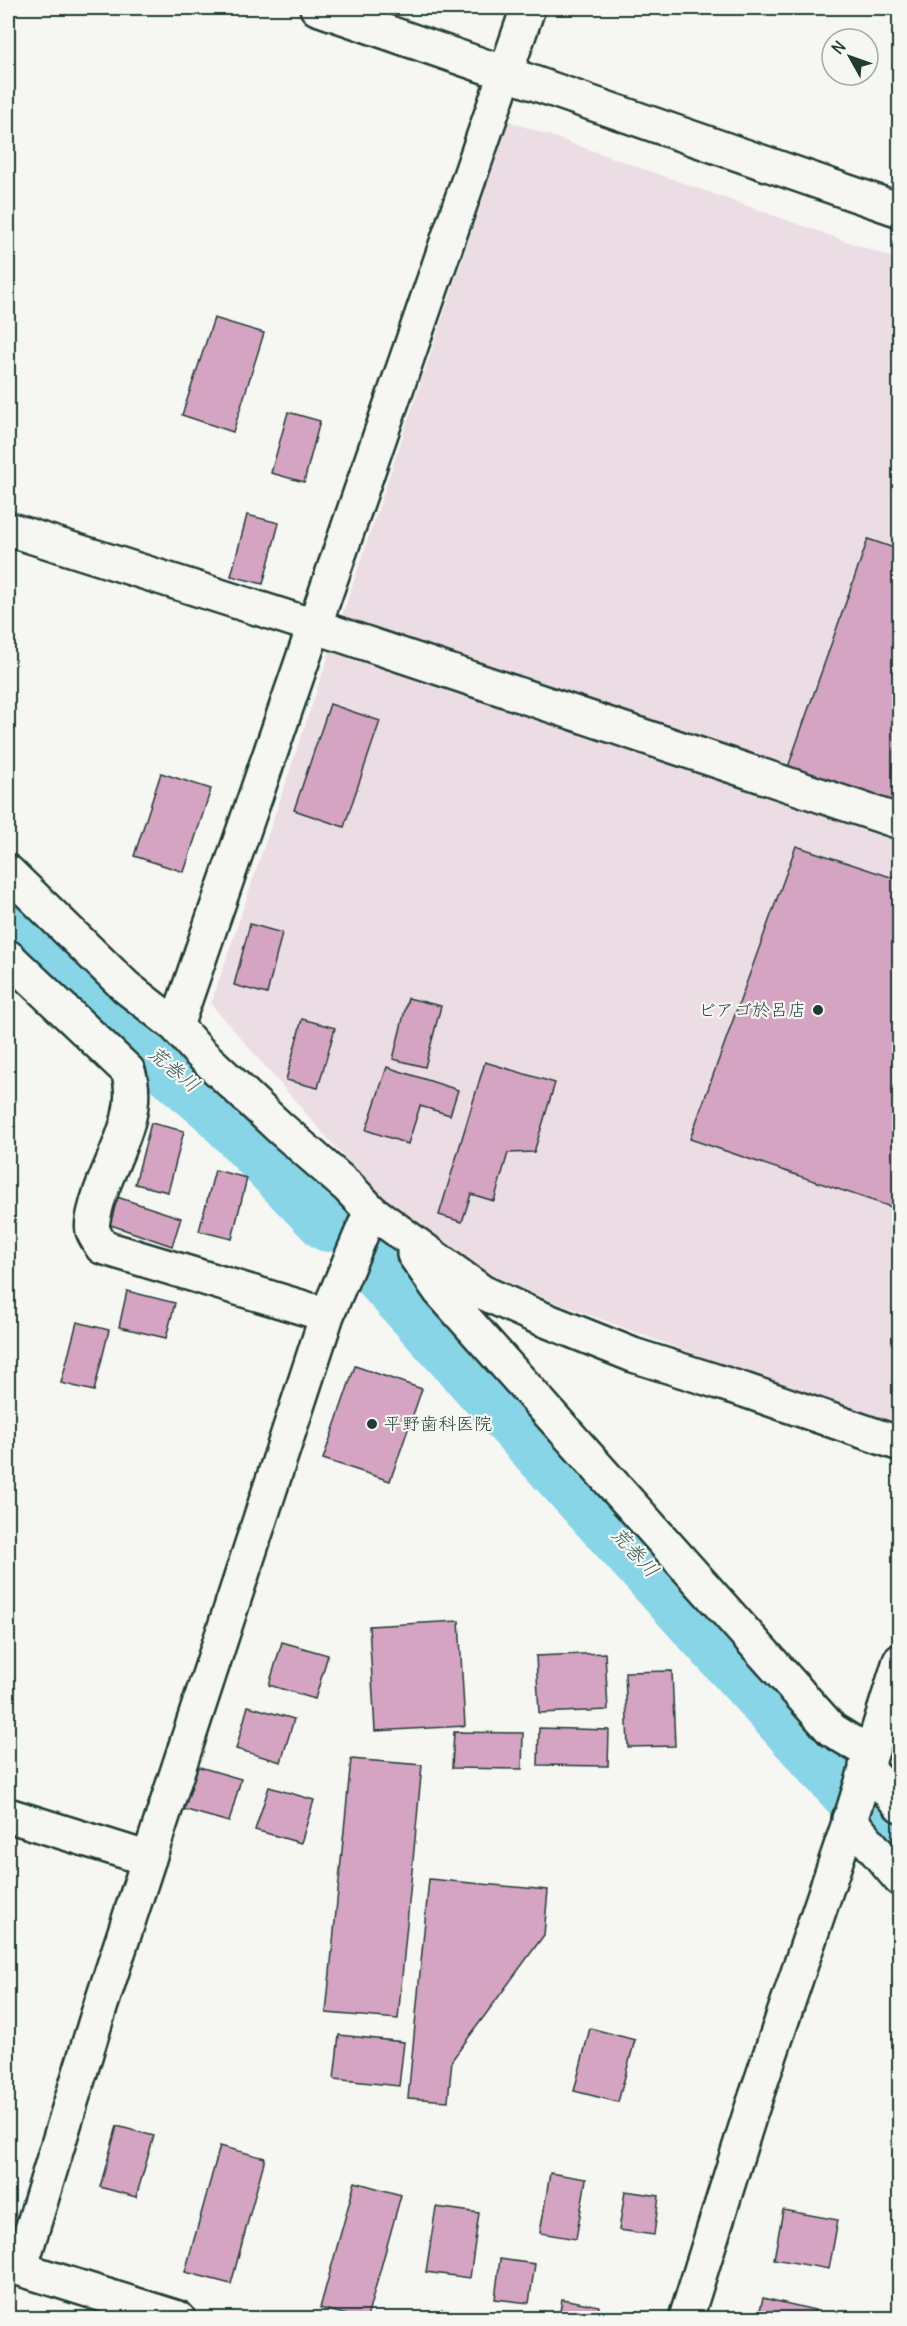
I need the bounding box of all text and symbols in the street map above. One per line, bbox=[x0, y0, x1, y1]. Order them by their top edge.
north arrow bbox=[820, 27, 880, 87]
text: N bbox=[827, 37, 850, 58]
place label: ビアゴ於呂店 bbox=[698, 998, 806, 1021]
marker: ビアゴ於呂店 bbox=[811, 1003, 825, 1017]
water label: 荒巻川 bbox=[143, 1040, 205, 1097]
place label: 平野歯科医院 bbox=[384, 1412, 492, 1435]
marker: 平野歯科医院 bbox=[365, 1417, 379, 1431]
water label: 荒巻川 bbox=[606, 1521, 665, 1582]

